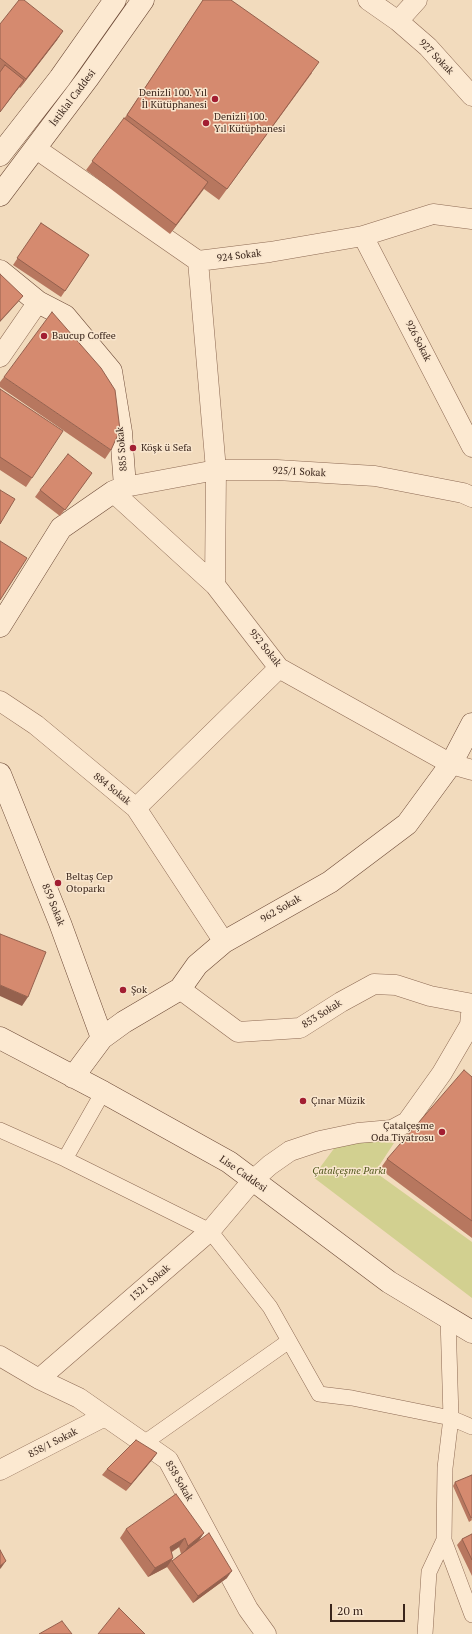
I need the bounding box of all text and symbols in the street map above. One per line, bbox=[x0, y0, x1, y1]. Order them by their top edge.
street label: 927 Sokak bbox=[416, 37, 456, 77]
street label: İstiklal Caddesi bbox=[48, 67, 98, 129]
place label: Denizli 100. Yıl İl Kütüphanesi bbox=[139, 87, 207, 110]
marker: Denizli 100. Yıl İl Kütüphanesi bbox=[210, 94, 220, 104]
place label: Denizli 100. Yıl Kütüphanesi bbox=[214, 111, 285, 134]
marker: Denizli 100. Yıl Kütüphanesi bbox=[201, 118, 211, 128]
street label: 924 Sokak bbox=[216, 247, 262, 265]
street label: 926 Sokak bbox=[403, 318, 433, 364]
place label: Baucup Coffee bbox=[52, 330, 116, 342]
marker: Baucup Coffee bbox=[39, 331, 49, 341]
street label: 885 Sokak bbox=[114, 426, 130, 472]
place label: Köşk ü Sefa bbox=[141, 442, 192, 454]
marker: Köşk ü Sefa bbox=[128, 443, 138, 453]
street label: 925/1 Sokak bbox=[272, 465, 326, 479]
street label: 952 Sokak bbox=[246, 627, 284, 669]
street label: 884 Sokak bbox=[91, 770, 133, 808]
place label: Beltaş Cep Otoparkı bbox=[66, 871, 113, 894]
marker: Beltaş Cep Otoparkı bbox=[53, 878, 63, 888]
street label: 859 Sokak bbox=[39, 882, 67, 928]
street label: 962 Sokak bbox=[259, 893, 303, 925]
place label: Şok bbox=[131, 984, 147, 996]
marker: Şok bbox=[118, 985, 128, 995]
street label: 853 Sokak bbox=[300, 997, 344, 1031]
place label: Çınar Müzik bbox=[311, 1095, 365, 1107]
marker: Çınar Müzik bbox=[298, 1096, 308, 1106]
place label: Çatalçeşme Oda Tiyatrosu bbox=[371, 1120, 434, 1144]
marker: Çatalçeşme Oda Tiyatrosu bbox=[437, 1127, 447, 1137]
street label: Lise Caddesi bbox=[217, 1153, 269, 1195]
park label: Çatalçeşme Parkı bbox=[312, 1165, 386, 1177]
street label: 1321 Sokak bbox=[127, 1262, 173, 1304]
street label: 858/1 Sokak bbox=[26, 1426, 80, 1460]
street label: 858 Sokak bbox=[163, 1459, 195, 1503]
scale bar bbox=[332, 1596, 407, 1622]
text: 20 m bbox=[337, 1603, 363, 1618]

